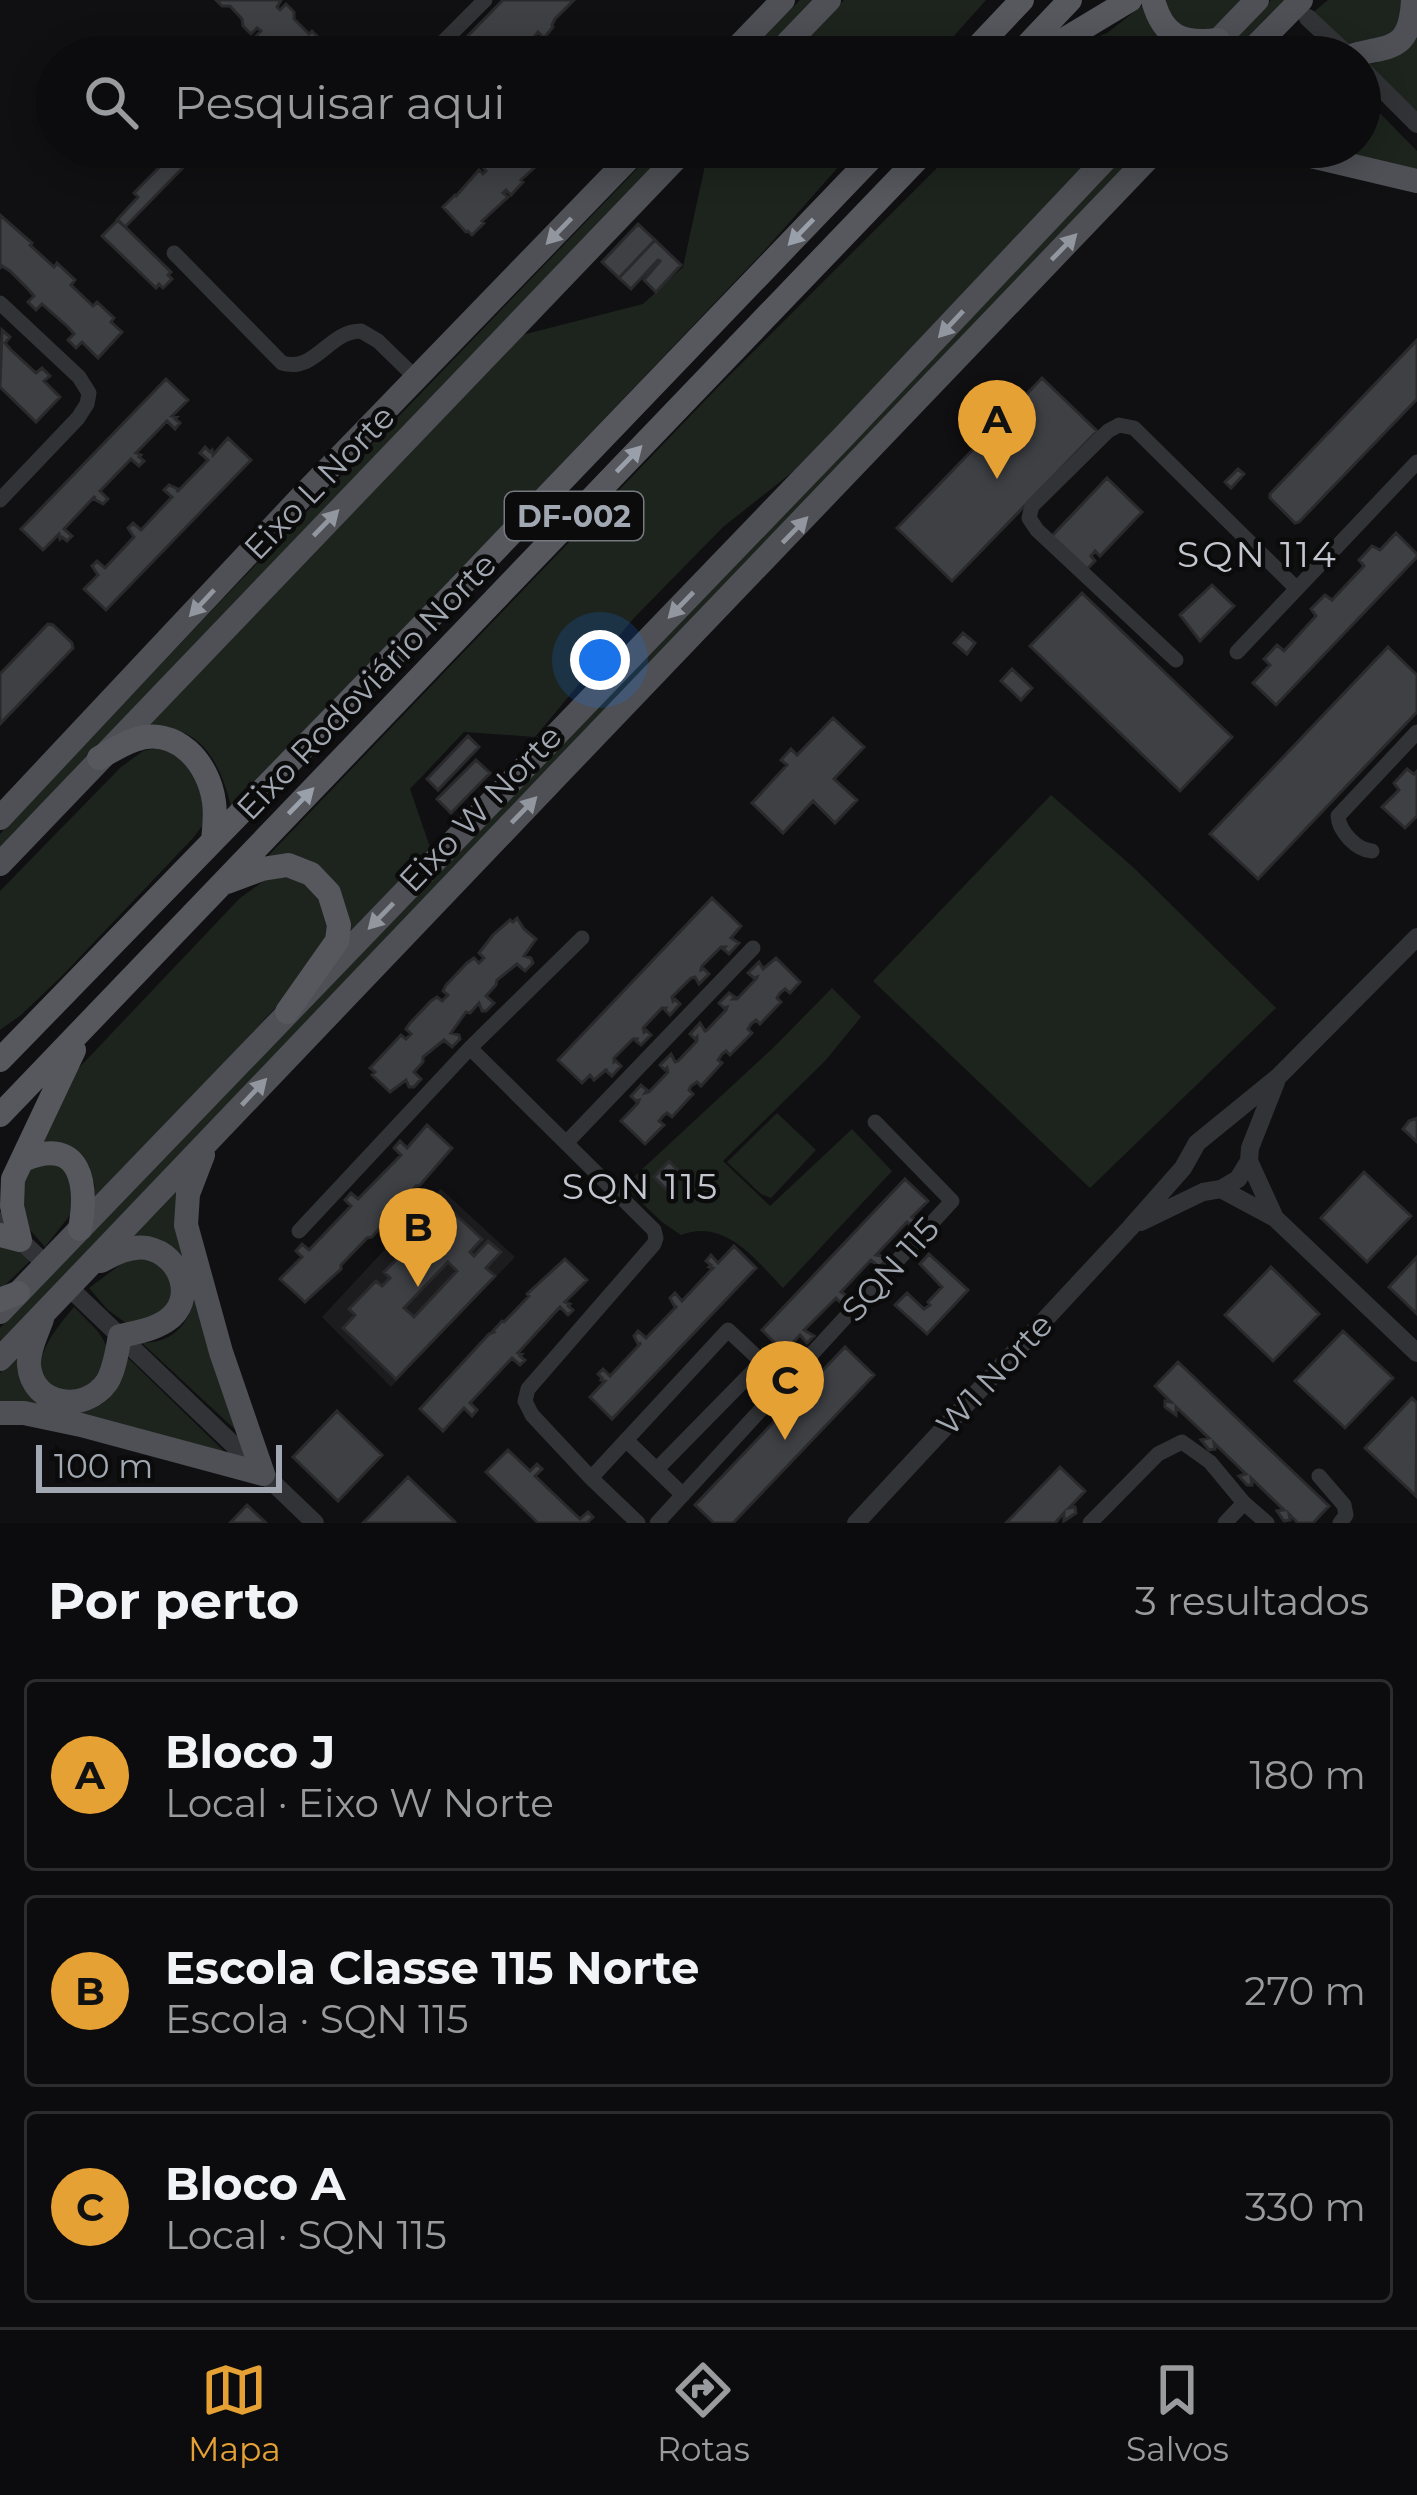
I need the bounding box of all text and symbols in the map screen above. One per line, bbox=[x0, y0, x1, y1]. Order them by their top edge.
search box bbox=[36, 36, 1381, 168]
icon: search bbox=[78, 69, 144, 135]
text: Pesquisar aqui bbox=[174, 75, 505, 130]
one-way arrow bbox=[545, 217, 573, 245]
one-way arrow bbox=[787, 217, 815, 246]
one-way arrow bbox=[1049, 233, 1077, 262]
one-way arrow bbox=[938, 309, 966, 338]
pin: A bbox=[958, 380, 1036, 479]
street label: Eixo L Norte bbox=[235, 396, 403, 568]
one-way arrow bbox=[614, 445, 642, 474]
road number: DF-002 bbox=[505, 492, 643, 540]
one-way arrow bbox=[311, 508, 339, 537]
one-way arrow bbox=[780, 515, 808, 544]
district label: SQN 114 bbox=[1177, 532, 1339, 576]
street label: Eixo Rodoviário Norte bbox=[228, 544, 504, 828]
one-way arrow bbox=[188, 589, 216, 618]
one-way arrow bbox=[667, 590, 695, 619]
your location bbox=[570, 630, 630, 690]
street label: Eixo W Norte bbox=[390, 716, 570, 900]
one-way arrow bbox=[286, 787, 314, 816]
one-way arrow bbox=[509, 796, 537, 825]
one-way arrow bbox=[367, 902, 395, 930]
one-way arrow bbox=[240, 1078, 268, 1107]
district label: SQN 115 bbox=[562, 1164, 720, 1208]
pin: B bbox=[379, 1188, 457, 1287]
street label: SQN 115 bbox=[833, 1209, 947, 1329]
street label: W1 Norte bbox=[927, 1305, 1061, 1443]
pin: C bbox=[746, 1341, 824, 1440]
scale bar bbox=[36, 1439, 282, 1492]
text: 100 m bbox=[54, 1446, 153, 1486]
text: Por perto bbox=[48, 1570, 299, 1632]
text: 3 resultados bbox=[1135, 1577, 1369, 1625]
text: Bloco J bbox=[165, 1724, 335, 1779]
text: A bbox=[75, 1751, 105, 1799]
text: 180 m bbox=[1250, 1751, 1366, 1799]
text: Local · Eixo W Norte bbox=[165, 1779, 554, 1827]
text: Escola Classe 115 Norte bbox=[165, 1940, 699, 1995]
text: B bbox=[75, 1967, 105, 2015]
text: 270 m bbox=[1244, 1967, 1366, 2015]
text: Escola · SQN 115 bbox=[165, 1995, 469, 2043]
text: Bloco A bbox=[165, 2156, 345, 2211]
text: C bbox=[76, 2183, 104, 2231]
text: 330 m bbox=[1245, 2183, 1366, 2231]
text: Local · SQN 115 bbox=[165, 2211, 447, 2259]
tab: Mapa bbox=[188, 2357, 281, 2469]
tab: Rotas bbox=[657, 2357, 750, 2469]
tab: Salvos bbox=[1126, 2357, 1229, 2469]

